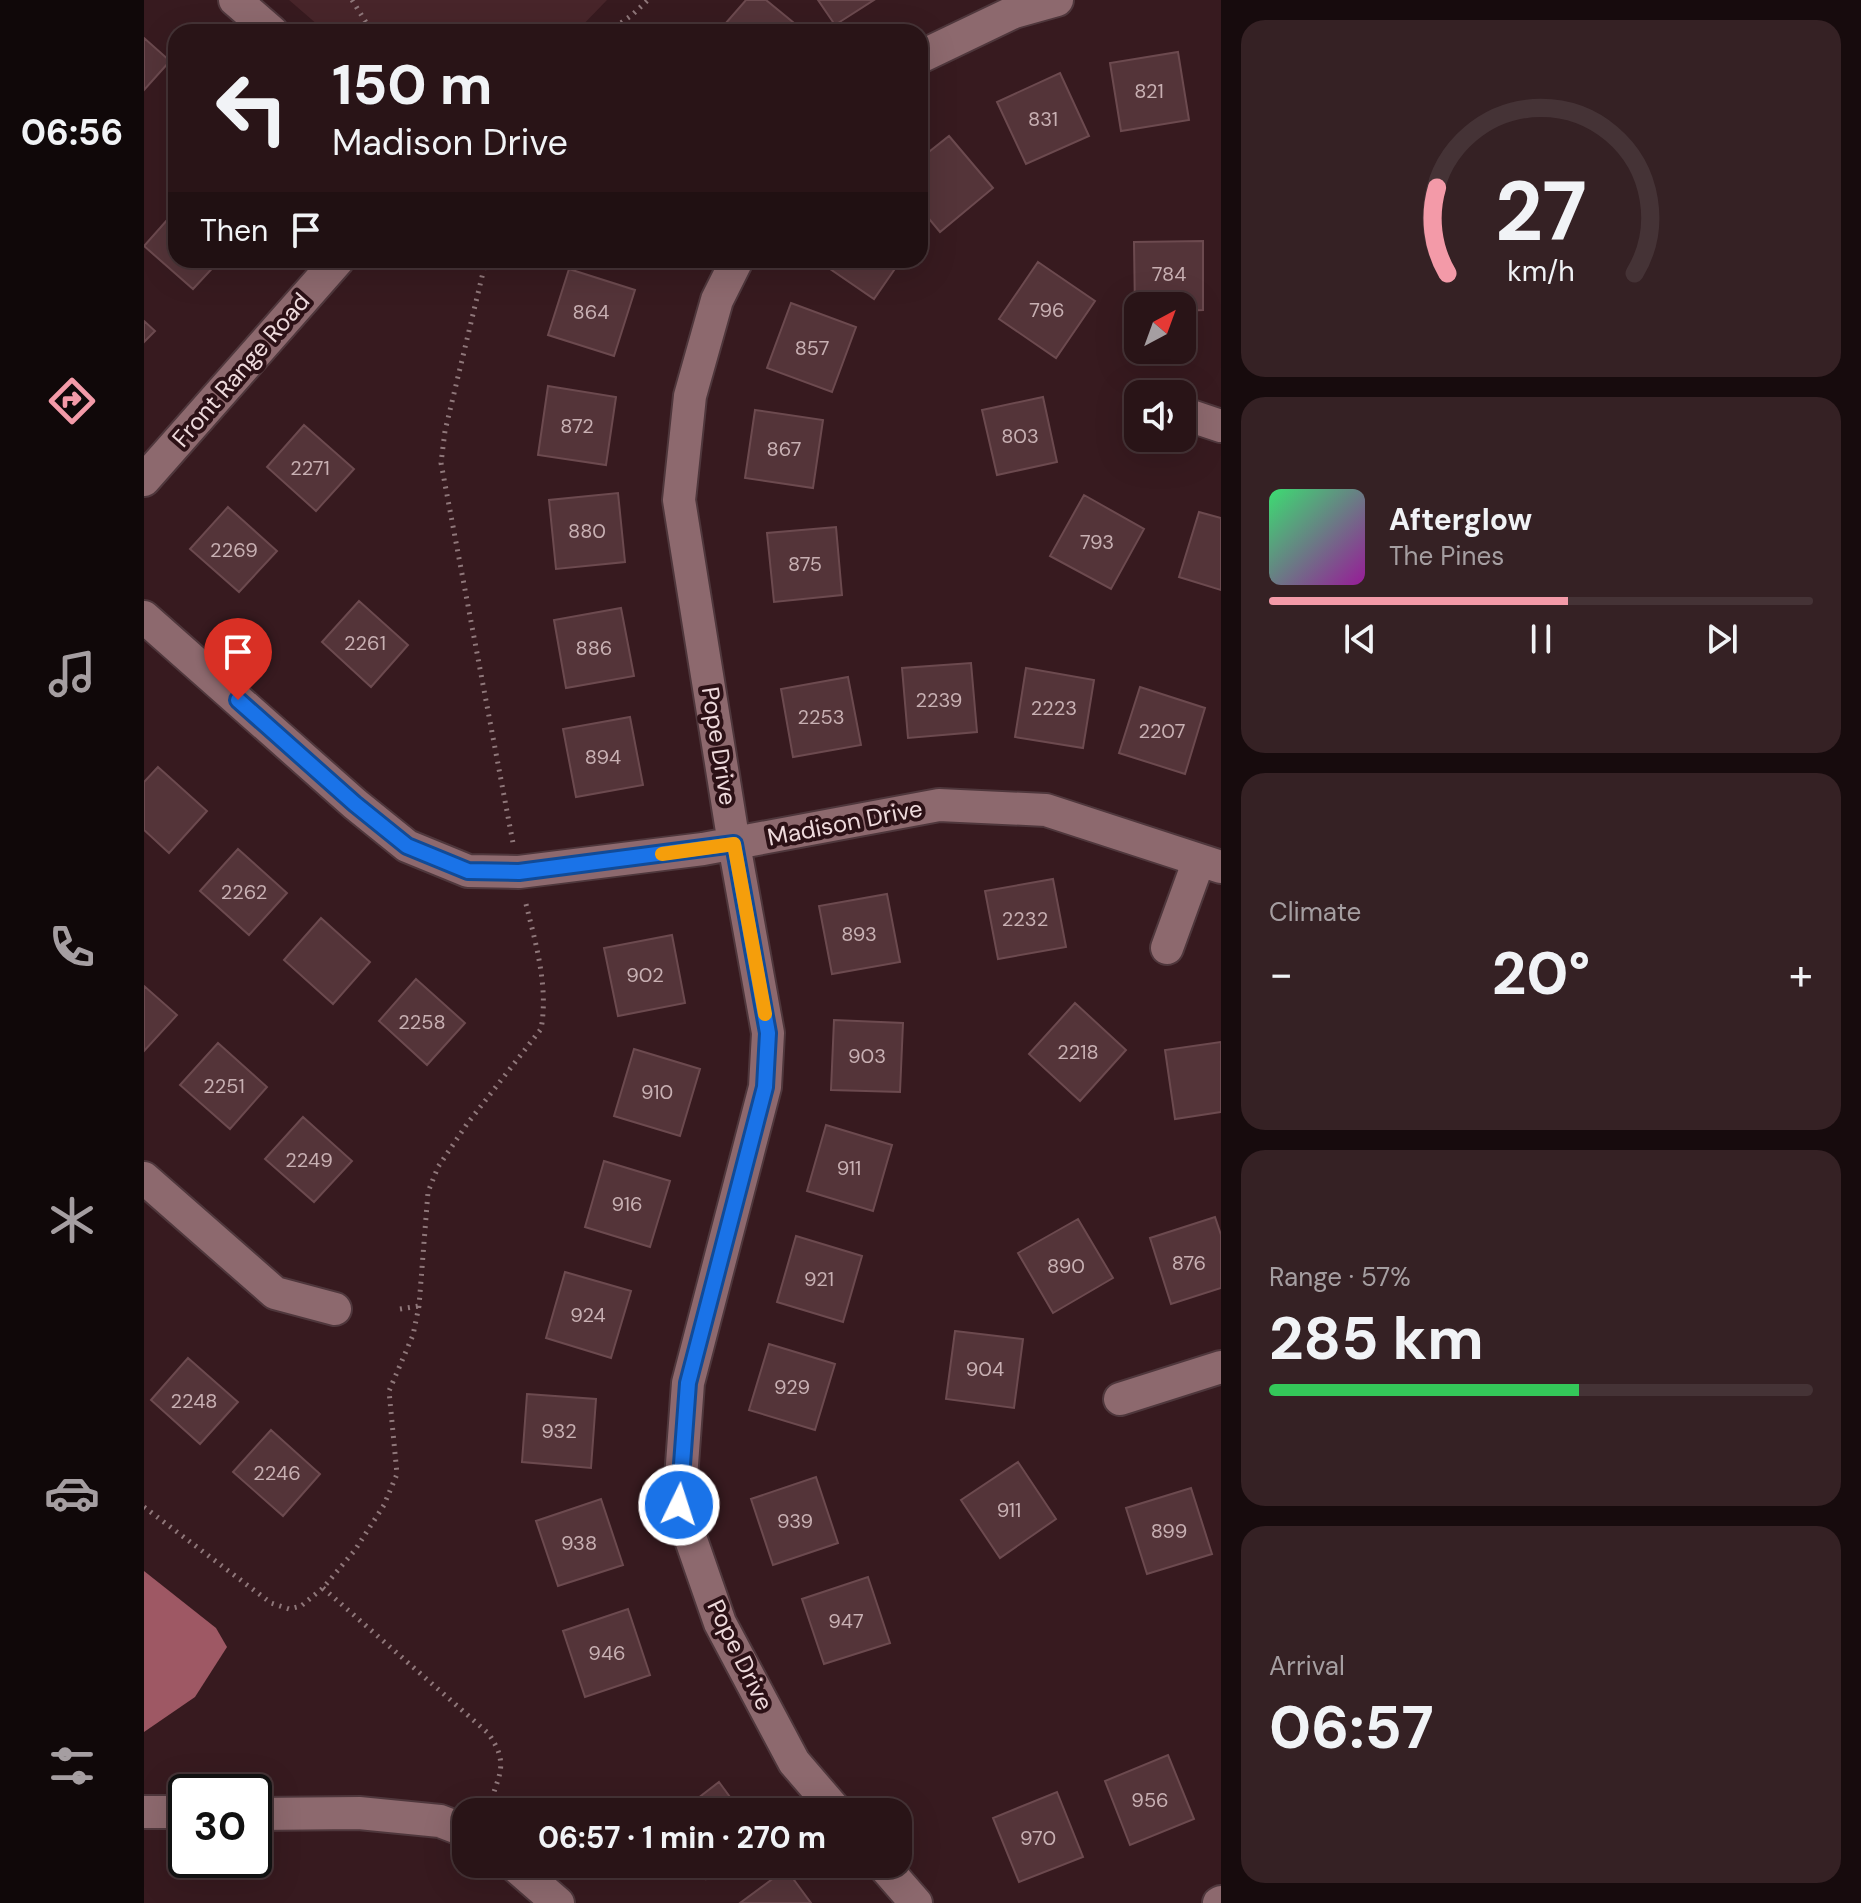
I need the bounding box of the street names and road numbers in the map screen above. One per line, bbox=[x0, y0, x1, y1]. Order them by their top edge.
street label: Front Range Road bbox=[165, 286, 316, 453]
street label: Pope Drive bbox=[695, 685, 744, 807]
street label: Madison Drive bbox=[765, 792, 925, 853]
street label: Pope Drive bbox=[700, 1594, 781, 1715]

